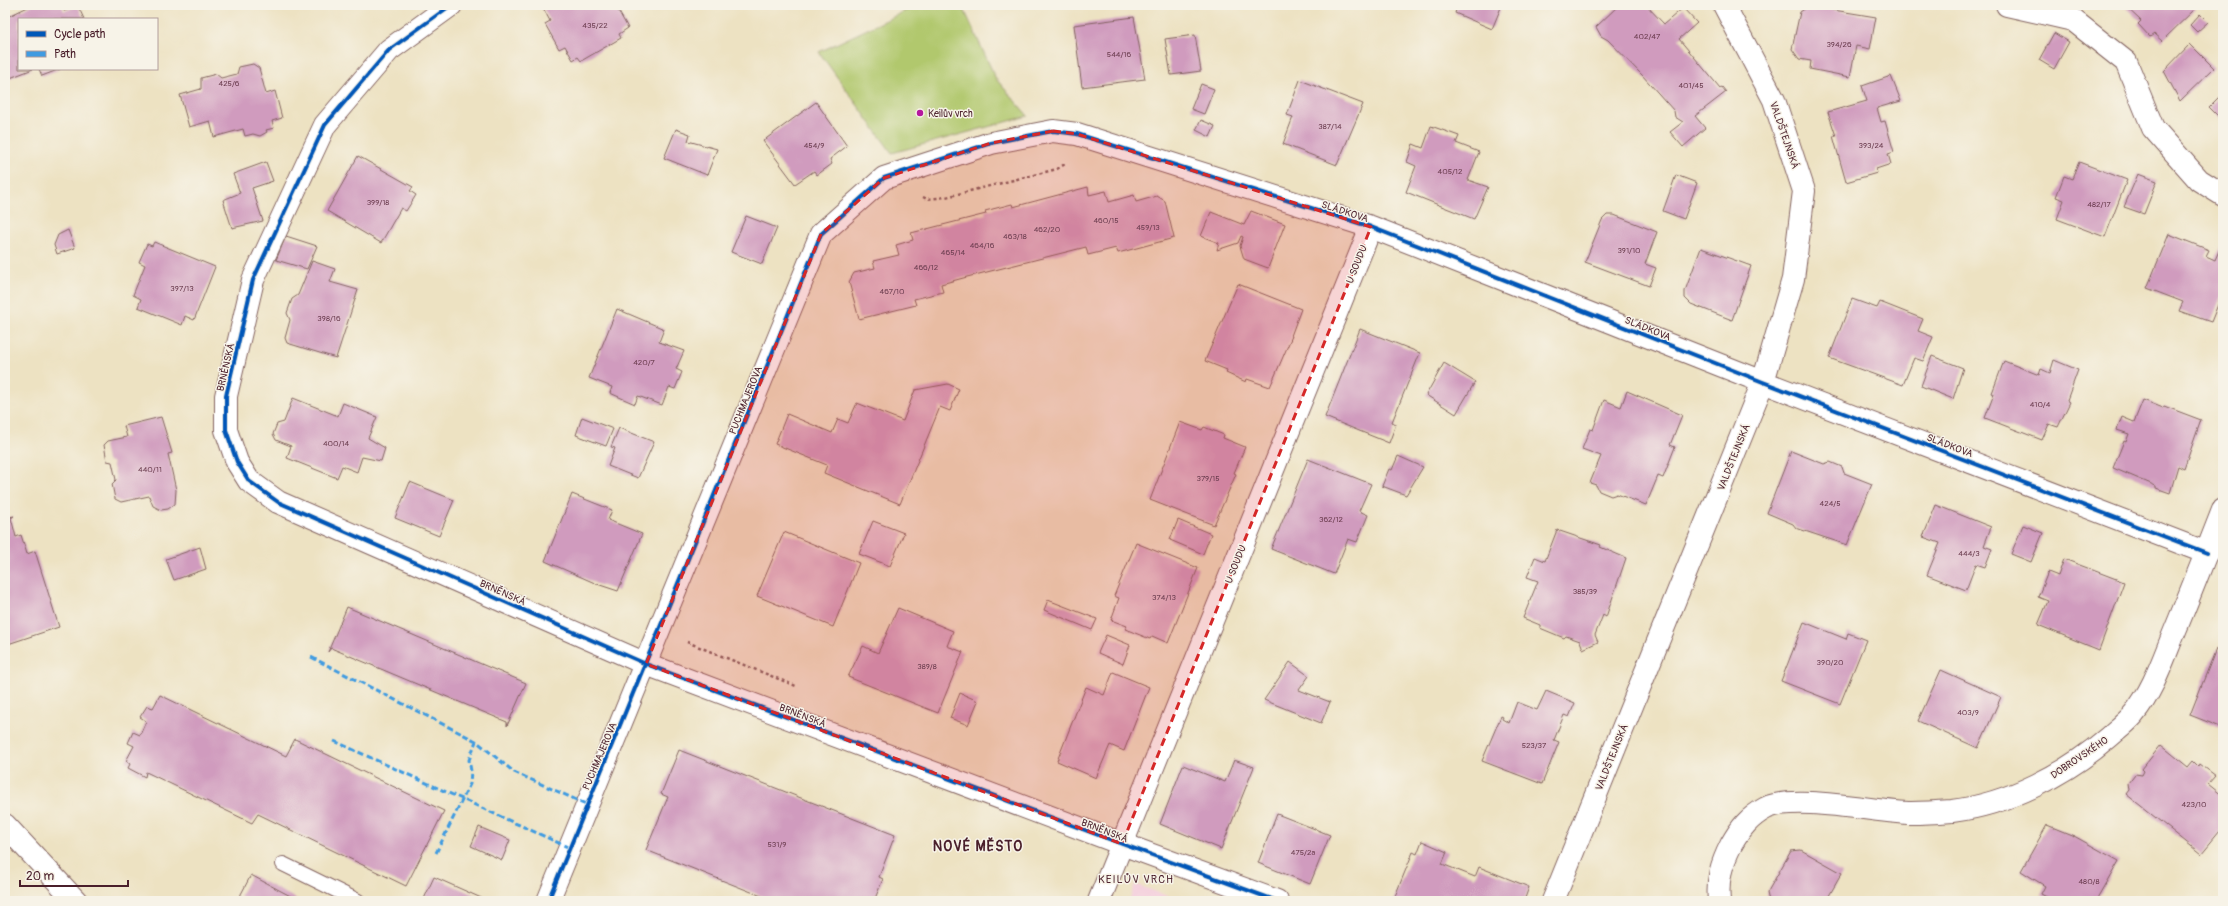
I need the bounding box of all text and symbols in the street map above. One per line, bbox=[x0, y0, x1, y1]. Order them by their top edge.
legend bbox=[18, 18, 158, 70]
house number: 435/22 bbox=[582, 21, 608, 30]
text: Cycle path bbox=[54, 27, 106, 42]
house number: 402/47 bbox=[1634, 32, 1661, 41]
house number: 394/26 bbox=[1826, 40, 1852, 49]
text: Path bbox=[54, 47, 76, 62]
house number: 544/16 bbox=[1107, 50, 1131, 59]
house number: 425/6 bbox=[219, 79, 240, 88]
house number: 401/45 bbox=[1678, 81, 1704, 90]
street label: VALDŠTEJNSKÁ bbox=[1767, 99, 1803, 171]
marker: Keilův vrch bbox=[915, 108, 925, 118]
place label: Keilův vrch bbox=[928, 108, 973, 120]
house number: 387/14 bbox=[1318, 122, 1342, 131]
house number: 454/9 bbox=[804, 141, 824, 150]
house number: 393/24 bbox=[1858, 141, 1884, 150]
house number: 405/12 bbox=[1438, 167, 1463, 176]
house number: 399/18 bbox=[367, 198, 389, 207]
street label: SLÁDKOVA bbox=[1320, 198, 1370, 225]
house number: 482/17 bbox=[2087, 200, 2111, 209]
house number: 460/15 bbox=[1093, 216, 1119, 225]
house number: 459/13 bbox=[1136, 223, 1160, 232]
house number: 462/20 bbox=[1034, 225, 1061, 234]
house number: 463/18 bbox=[1003, 232, 1027, 241]
house number: 464/16 bbox=[970, 241, 995, 250]
street label: U SOUDU bbox=[1344, 243, 1370, 285]
house number: 391/10 bbox=[1617, 246, 1641, 255]
house number: 465/14 bbox=[941, 248, 965, 257]
house number: 466/12 bbox=[914, 263, 939, 272]
house number: 397/13 bbox=[170, 284, 194, 293]
house number: 467/10 bbox=[880, 287, 905, 296]
street label: SLÁDKOVA bbox=[1623, 313, 1673, 344]
house number: 398/16 bbox=[317, 314, 341, 323]
street label: BRNĚNSKÁ bbox=[214, 341, 237, 393]
house number: 420/7 bbox=[633, 358, 656, 367]
street label: PUCHMAJEROVA bbox=[727, 364, 765, 436]
house number: 410/4 bbox=[2030, 400, 2051, 409]
street label: VALDŠTEJNSKÁ bbox=[1713, 421, 1753, 492]
street label: SLÁDKOVA bbox=[1925, 431, 1975, 460]
house number: 400/14 bbox=[323, 439, 349, 448]
house number: 440/11 bbox=[138, 465, 162, 474]
house number: 379/15 bbox=[1196, 474, 1220, 483]
house number: 424/5 bbox=[1820, 499, 1840, 508]
house number: 362/12 bbox=[1319, 515, 1344, 524]
street label: U SOUDU bbox=[1223, 543, 1249, 585]
house number: 444/3 bbox=[1958, 549, 1980, 558]
street label: BRNĚNSKÁ bbox=[478, 577, 528, 608]
house number: 385/39 bbox=[1573, 587, 1597, 596]
house number: 374/13 bbox=[1152, 593, 1176, 602]
house number: 390/20 bbox=[1817, 658, 1844, 667]
house number: 389/8 bbox=[917, 662, 937, 671]
street label: BRNĚNSKÁ bbox=[778, 701, 828, 730]
house number: 403/9 bbox=[1957, 708, 1979, 717]
street label: PUCHMAJEROVA bbox=[580, 720, 620, 792]
street label: VALDŠTEJNSKÁ bbox=[1591, 721, 1631, 792]
street label: DOBROVSKÉHO bbox=[2048, 733, 2111, 781]
house number: 523/37 bbox=[1522, 741, 1547, 750]
house number: 423/10 bbox=[2182, 800, 2207, 809]
street label: BRNĚNSKÁ bbox=[1080, 816, 1130, 845]
district label: NOVÉ MĚSTO bbox=[933, 837, 1023, 855]
house number: 531/9 bbox=[768, 840, 786, 849]
house number: 475/2a bbox=[1291, 848, 1315, 857]
scale bar bbox=[20, 862, 128, 888]
text: 20 m bbox=[26, 869, 55, 884]
district label: KEILŮV VRCH bbox=[1098, 873, 1174, 886]
house number: 480/8 bbox=[2078, 877, 2100, 886]

